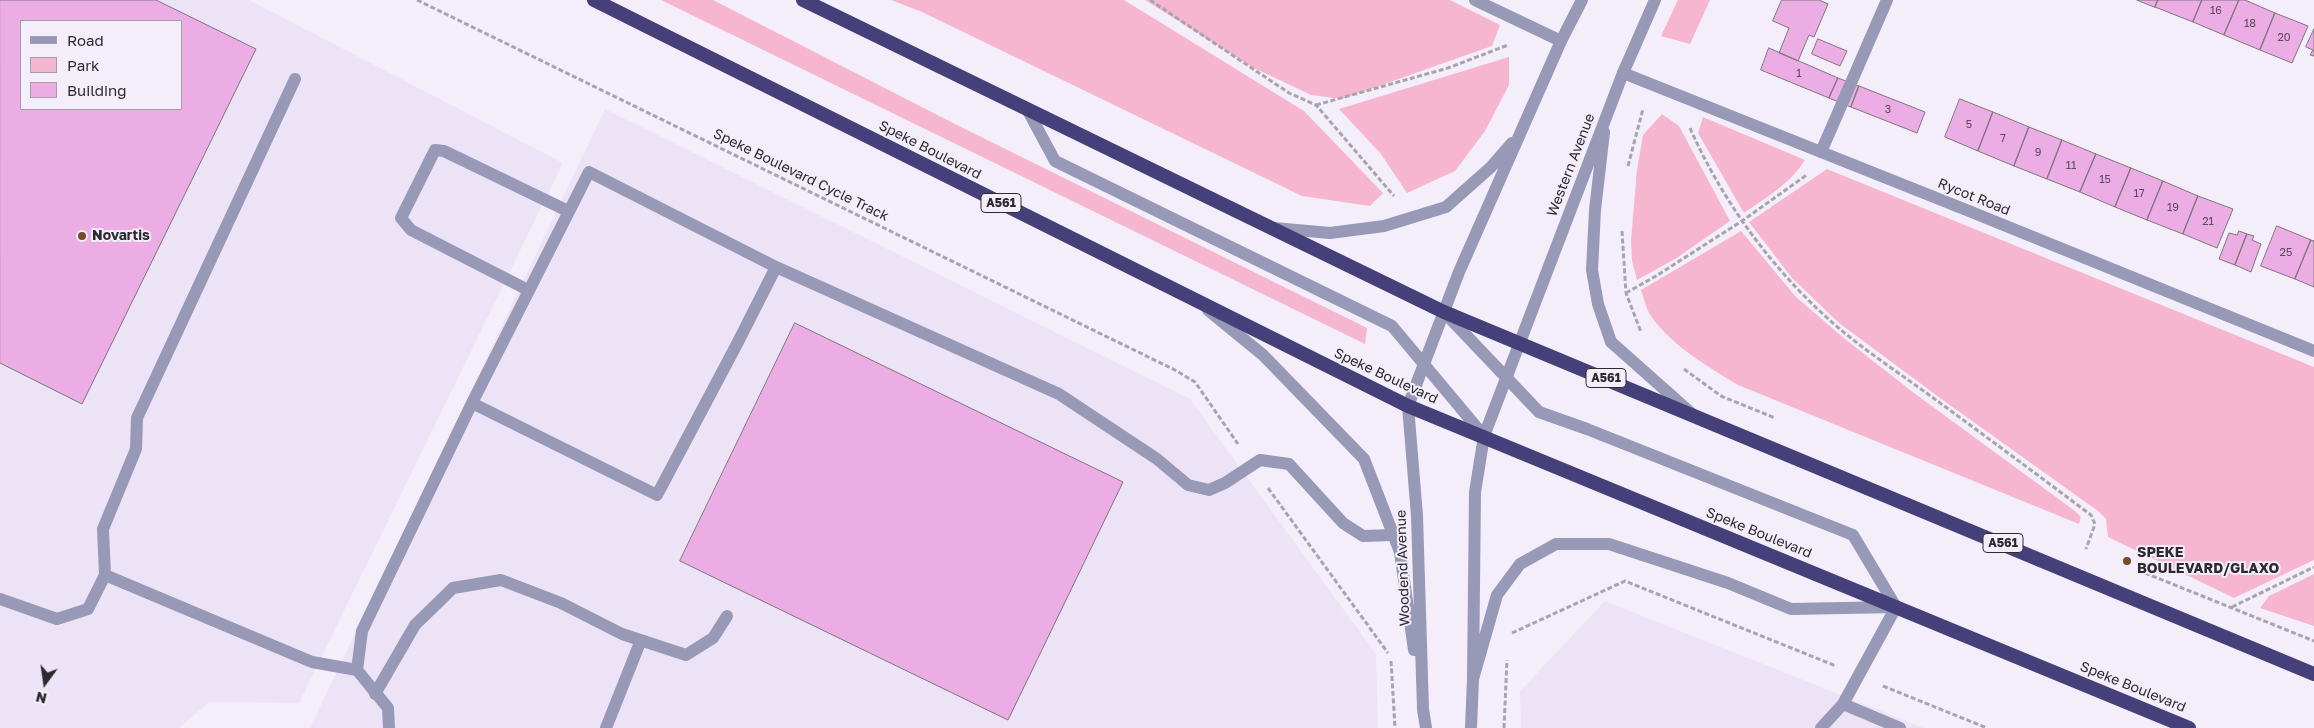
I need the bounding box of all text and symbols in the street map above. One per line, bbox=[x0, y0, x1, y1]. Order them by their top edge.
house number: 16 bbox=[2210, 4, 2222, 18]
house number: 18 bbox=[2244, 17, 2256, 31]
legend bbox=[20, 20, 182, 110]
text: Road bbox=[67, 31, 104, 49]
house number: 20 bbox=[2277, 31, 2291, 45]
text: Park bbox=[67, 56, 99, 74]
house number: 1 bbox=[1796, 67, 1802, 81]
text: Building bbox=[67, 81, 127, 99]
house number: 3 bbox=[1885, 103, 1891, 117]
street label: Western Avenue bbox=[1544, 111, 1598, 219]
street label: Speke Boulevard bbox=[876, 117, 984, 183]
house number: 5 bbox=[1966, 118, 1972, 132]
street label: Speke Boulevard Cycle Track bbox=[711, 125, 891, 225]
house number: 7 bbox=[2000, 132, 2006, 146]
house number: 9 bbox=[2035, 146, 2041, 160]
house number: 11 bbox=[2066, 159, 2076, 173]
house number: 15 bbox=[2099, 173, 2111, 187]
street label: Rycot Road bbox=[1935, 175, 2013, 219]
house number: 17 bbox=[2133, 187, 2145, 201]
road number: A561 bbox=[981, 194, 1021, 212]
house number: 19 bbox=[2167, 201, 2179, 215]
house number: 21 bbox=[2202, 215, 2214, 229]
place label: Novartis bbox=[92, 228, 150, 244]
marker: Novartis bbox=[76, 230, 88, 242]
house number: 25 bbox=[2280, 246, 2292, 260]
street label: Speke Boulevard bbox=[1331, 345, 1441, 407]
road number: A561 bbox=[1586, 368, 1626, 388]
street label: Speke Boulevard bbox=[1704, 504, 1814, 562]
street label: Woodend Avenue bbox=[1393, 509, 1413, 627]
road number: A561 bbox=[1983, 534, 2023, 552]
place label: SPEKE BOULEVARD/GLAXO bbox=[2137, 545, 2279, 578]
marker: SPEKE BOULEVARD/GLAXO bbox=[2121, 555, 2133, 567]
north arrow bbox=[20, 658, 70, 708]
street label: Speke Boulevard bbox=[2078, 658, 2188, 716]
text: N bbox=[34, 689, 48, 708]

